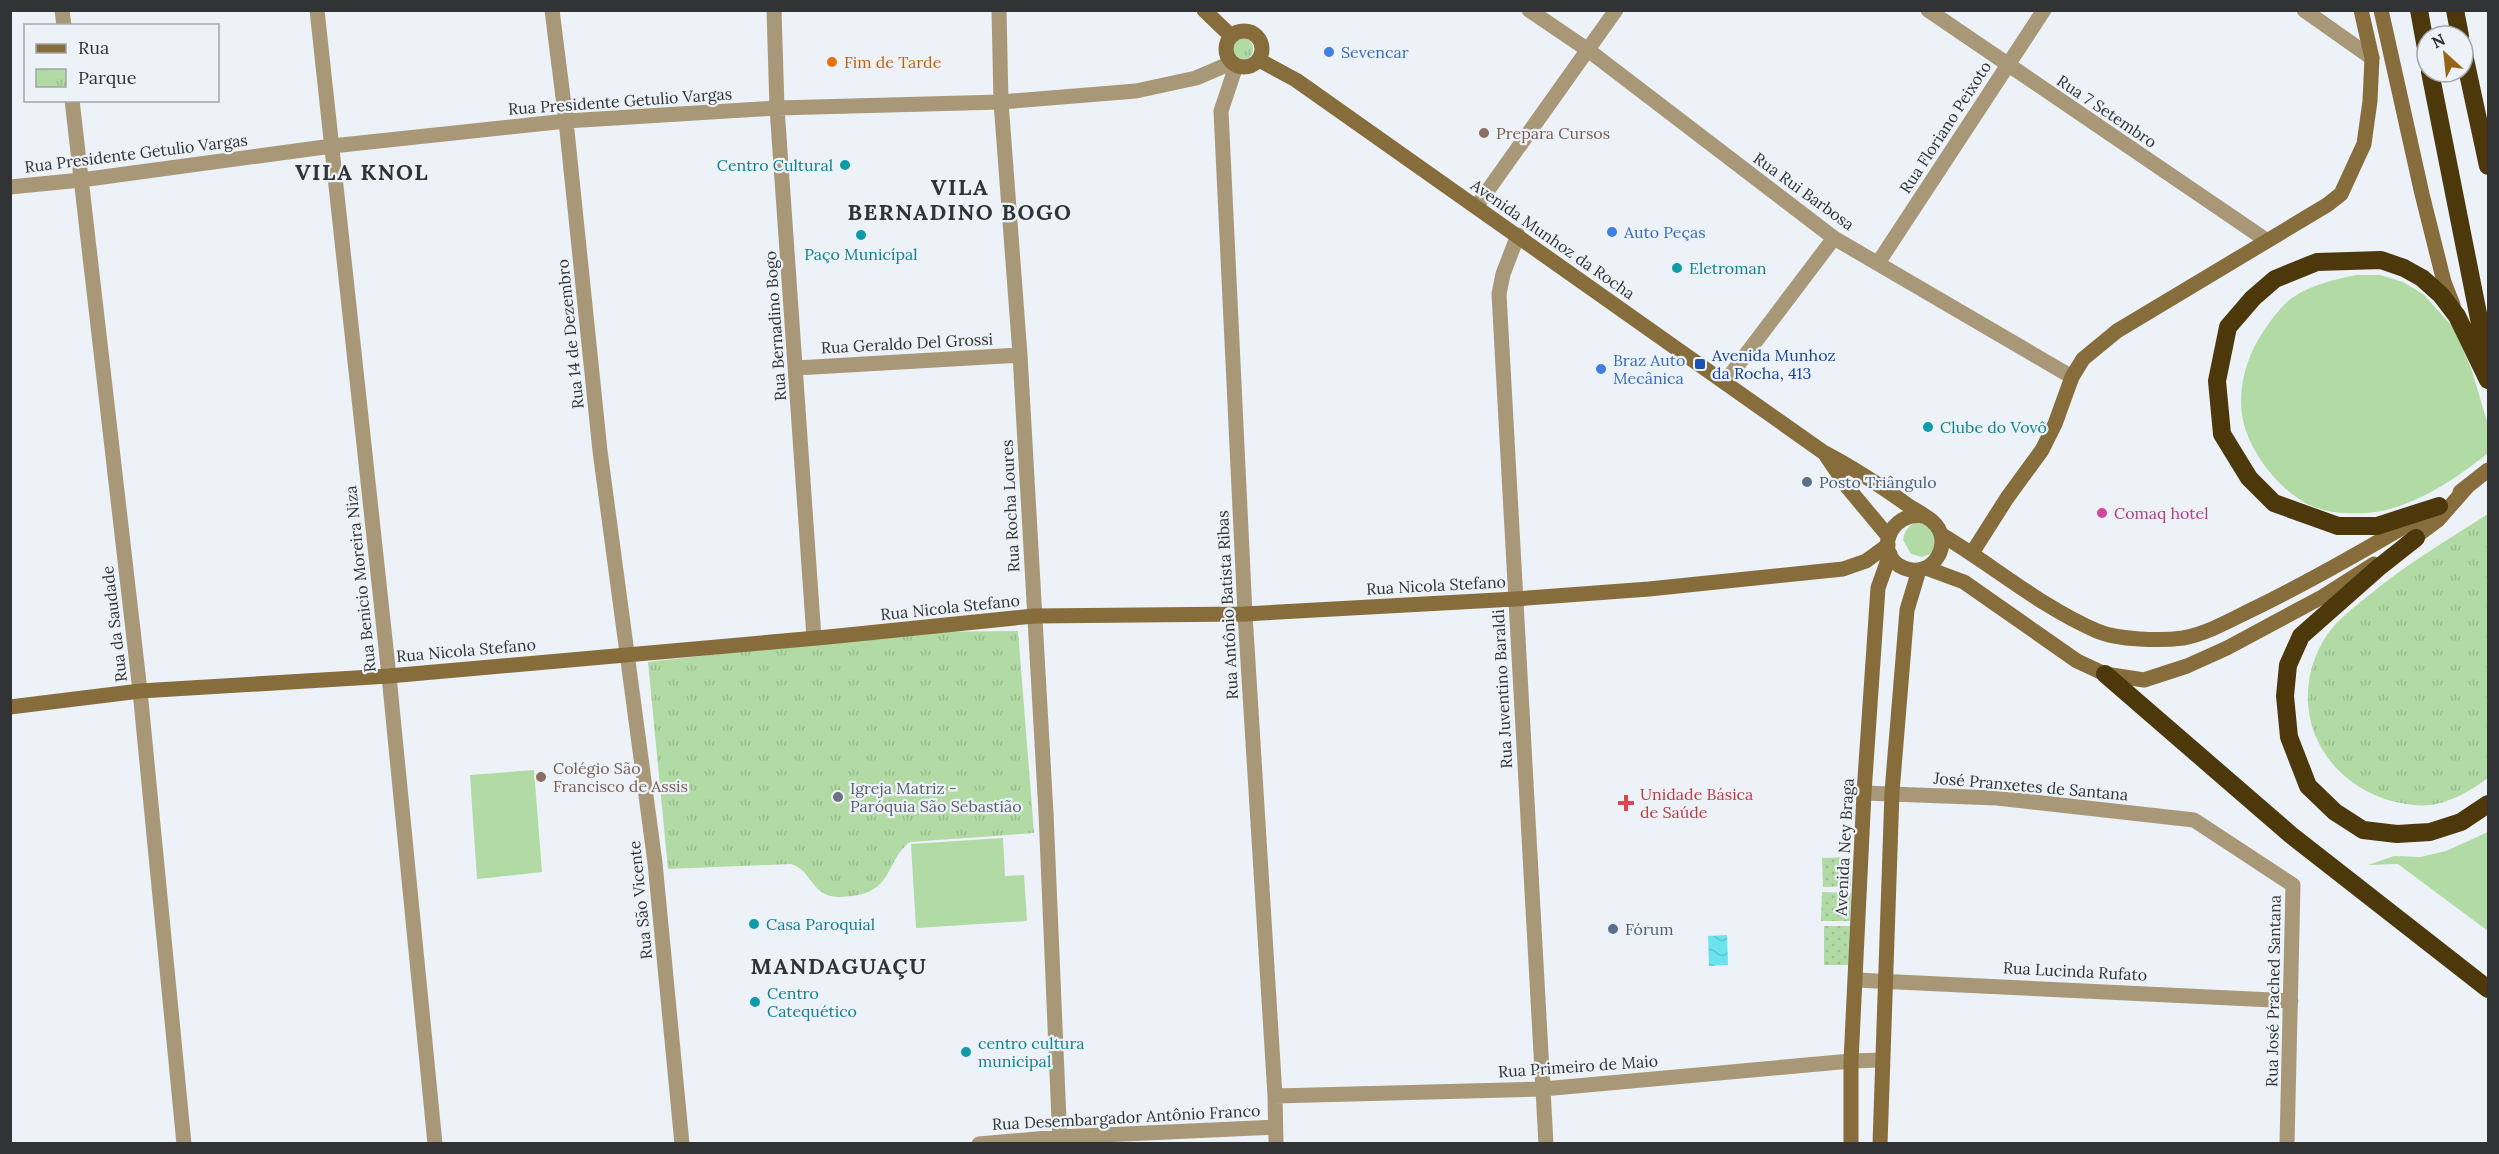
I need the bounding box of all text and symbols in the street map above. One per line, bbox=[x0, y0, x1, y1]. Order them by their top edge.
legend bbox=[24, 24, 219, 102]
north arrow bbox=[2415, 24, 2475, 84]
text: N bbox=[2428, 29, 2448, 52]
text: Rua bbox=[78, 36, 109, 59]
place label: Sevencar bbox=[1341, 42, 1409, 62]
marker: Sevencar bbox=[1322, 45, 1336, 59]
place label: Fim de Tarde bbox=[844, 52, 942, 72]
marker: Fim de Tarde bbox=[825, 55, 839, 69]
street label: Rua Floriano Peixoto bbox=[1895, 57, 1995, 197]
text: Parque bbox=[78, 66, 137, 89]
street label: Rua 7 Setembro bbox=[2053, 70, 2161, 152]
street label: Rua Presidente Getulio Vargas bbox=[507, 83, 733, 119]
place label: Prepara Cursos bbox=[1496, 123, 1610, 143]
marker: Prepara Cursos bbox=[1477, 126, 1491, 140]
street label: Rua Presidente Getulio Vargas bbox=[23, 129, 249, 177]
street label: Rua Rui Barbosa bbox=[1750, 148, 1858, 234]
place label: Centro Cultural bbox=[717, 155, 833, 175]
district label: VILA KNOL bbox=[295, 158, 429, 186]
marker: Centro Cultural bbox=[838, 158, 852, 172]
district label: VILA BERNADINO BOGO bbox=[848, 173, 1072, 226]
street label: Avenida Munhoz da Rocha bbox=[1466, 174, 1639, 303]
place label: Auto Peças bbox=[1623, 222, 1706, 242]
marker: Auto Peças bbox=[1605, 225, 1619, 239]
marker: Paço Municípal bbox=[854, 228, 868, 242]
place label: Paço Municípal bbox=[804, 244, 918, 264]
street label: Rua Bernadino Bogo bbox=[760, 250, 790, 402]
street label: Rua 14 de Dezembro bbox=[552, 258, 588, 410]
place label: Eletroman bbox=[1689, 258, 1767, 278]
marker: Eletroman bbox=[1670, 261, 1684, 275]
street label: Rua Geraldo Del Grossi bbox=[820, 329, 994, 357]
place label: Avenida Munhoz da Rocha, 413 bbox=[1711, 345, 1836, 383]
place label: Braz Auto Mecânica bbox=[1613, 350, 1685, 388]
marker: Avenida Munhoz da Rocha, 413 bbox=[1693, 357, 1707, 371]
marker: Braz Auto Mecânica bbox=[1594, 362, 1608, 376]
place label: Clube do Vovô bbox=[1940, 417, 2047, 437]
marker: Clube do Vovô bbox=[1921, 420, 1935, 434]
street label: Rua Rocha Loures bbox=[997, 439, 1023, 573]
place label: Posto Triângulo bbox=[1819, 472, 1937, 492]
marker: Posto Triângulo bbox=[1800, 475, 1814, 489]
street label: Rua Benicio Moreira Niza bbox=[340, 485, 380, 673]
place label: Comaq hotel bbox=[2114, 503, 2209, 523]
marker: Comaq hotel bbox=[2095, 506, 2109, 520]
street label: Rua Antônio Batista Ribas bbox=[1212, 510, 1242, 700]
street label: Rua da Saudade bbox=[97, 564, 131, 683]
street label: Rua Nicola Stefano bbox=[1366, 571, 1506, 599]
street label: Rua Nicola Stefano bbox=[879, 590, 1021, 624]
street label: Rua Juventino Baraldi bbox=[1488, 609, 1516, 769]
street label: Rua Nicola Stefano bbox=[395, 634, 537, 666]
place label: Colégio São Francisco de Assis bbox=[553, 758, 688, 796]
street label: José Pranxetes de Santana bbox=[1932, 767, 2129, 804]
marker: Colégio São Francisco de Assis bbox=[534, 770, 548, 784]
place label: Igreja Matriz - Paróquia São Sebastião bbox=[850, 778, 1022, 816]
street label: Avenida Ney Braga bbox=[1830, 778, 1858, 917]
place label: Unidade Básica de Saúde bbox=[1640, 784, 1753, 822]
marker: Igreja Matriz - Paróquia São Sebastião bbox=[831, 790, 845, 804]
marker: Unidade Básica de Saúde bbox=[1617, 794, 1635, 812]
street label: Rua São Vicente bbox=[624, 839, 656, 960]
street label: Rua José Prached Santana bbox=[2261, 895, 2285, 1087]
place label: Casa Paroquial bbox=[766, 914, 875, 934]
marker: Casa Paroquial bbox=[747, 917, 761, 931]
place label: Fórum bbox=[1625, 919, 1674, 939]
marker: Fórum bbox=[1606, 922, 1620, 936]
district label: MANDAGUAÇU bbox=[751, 952, 927, 980]
street label: Rua Lucinda Rufato bbox=[2002, 957, 2148, 985]
place label: Centro Catequético bbox=[767, 983, 857, 1021]
marker: Centro Catequético bbox=[748, 995, 762, 1009]
place label: centro cultura municipal bbox=[978, 1033, 1084, 1071]
marker: centro cultura municipal bbox=[959, 1045, 973, 1059]
street label: Rua Primeiro de Maio bbox=[1497, 1050, 1659, 1082]
street label: Rua Desembargador Antônio Franco bbox=[991, 1100, 1261, 1134]

